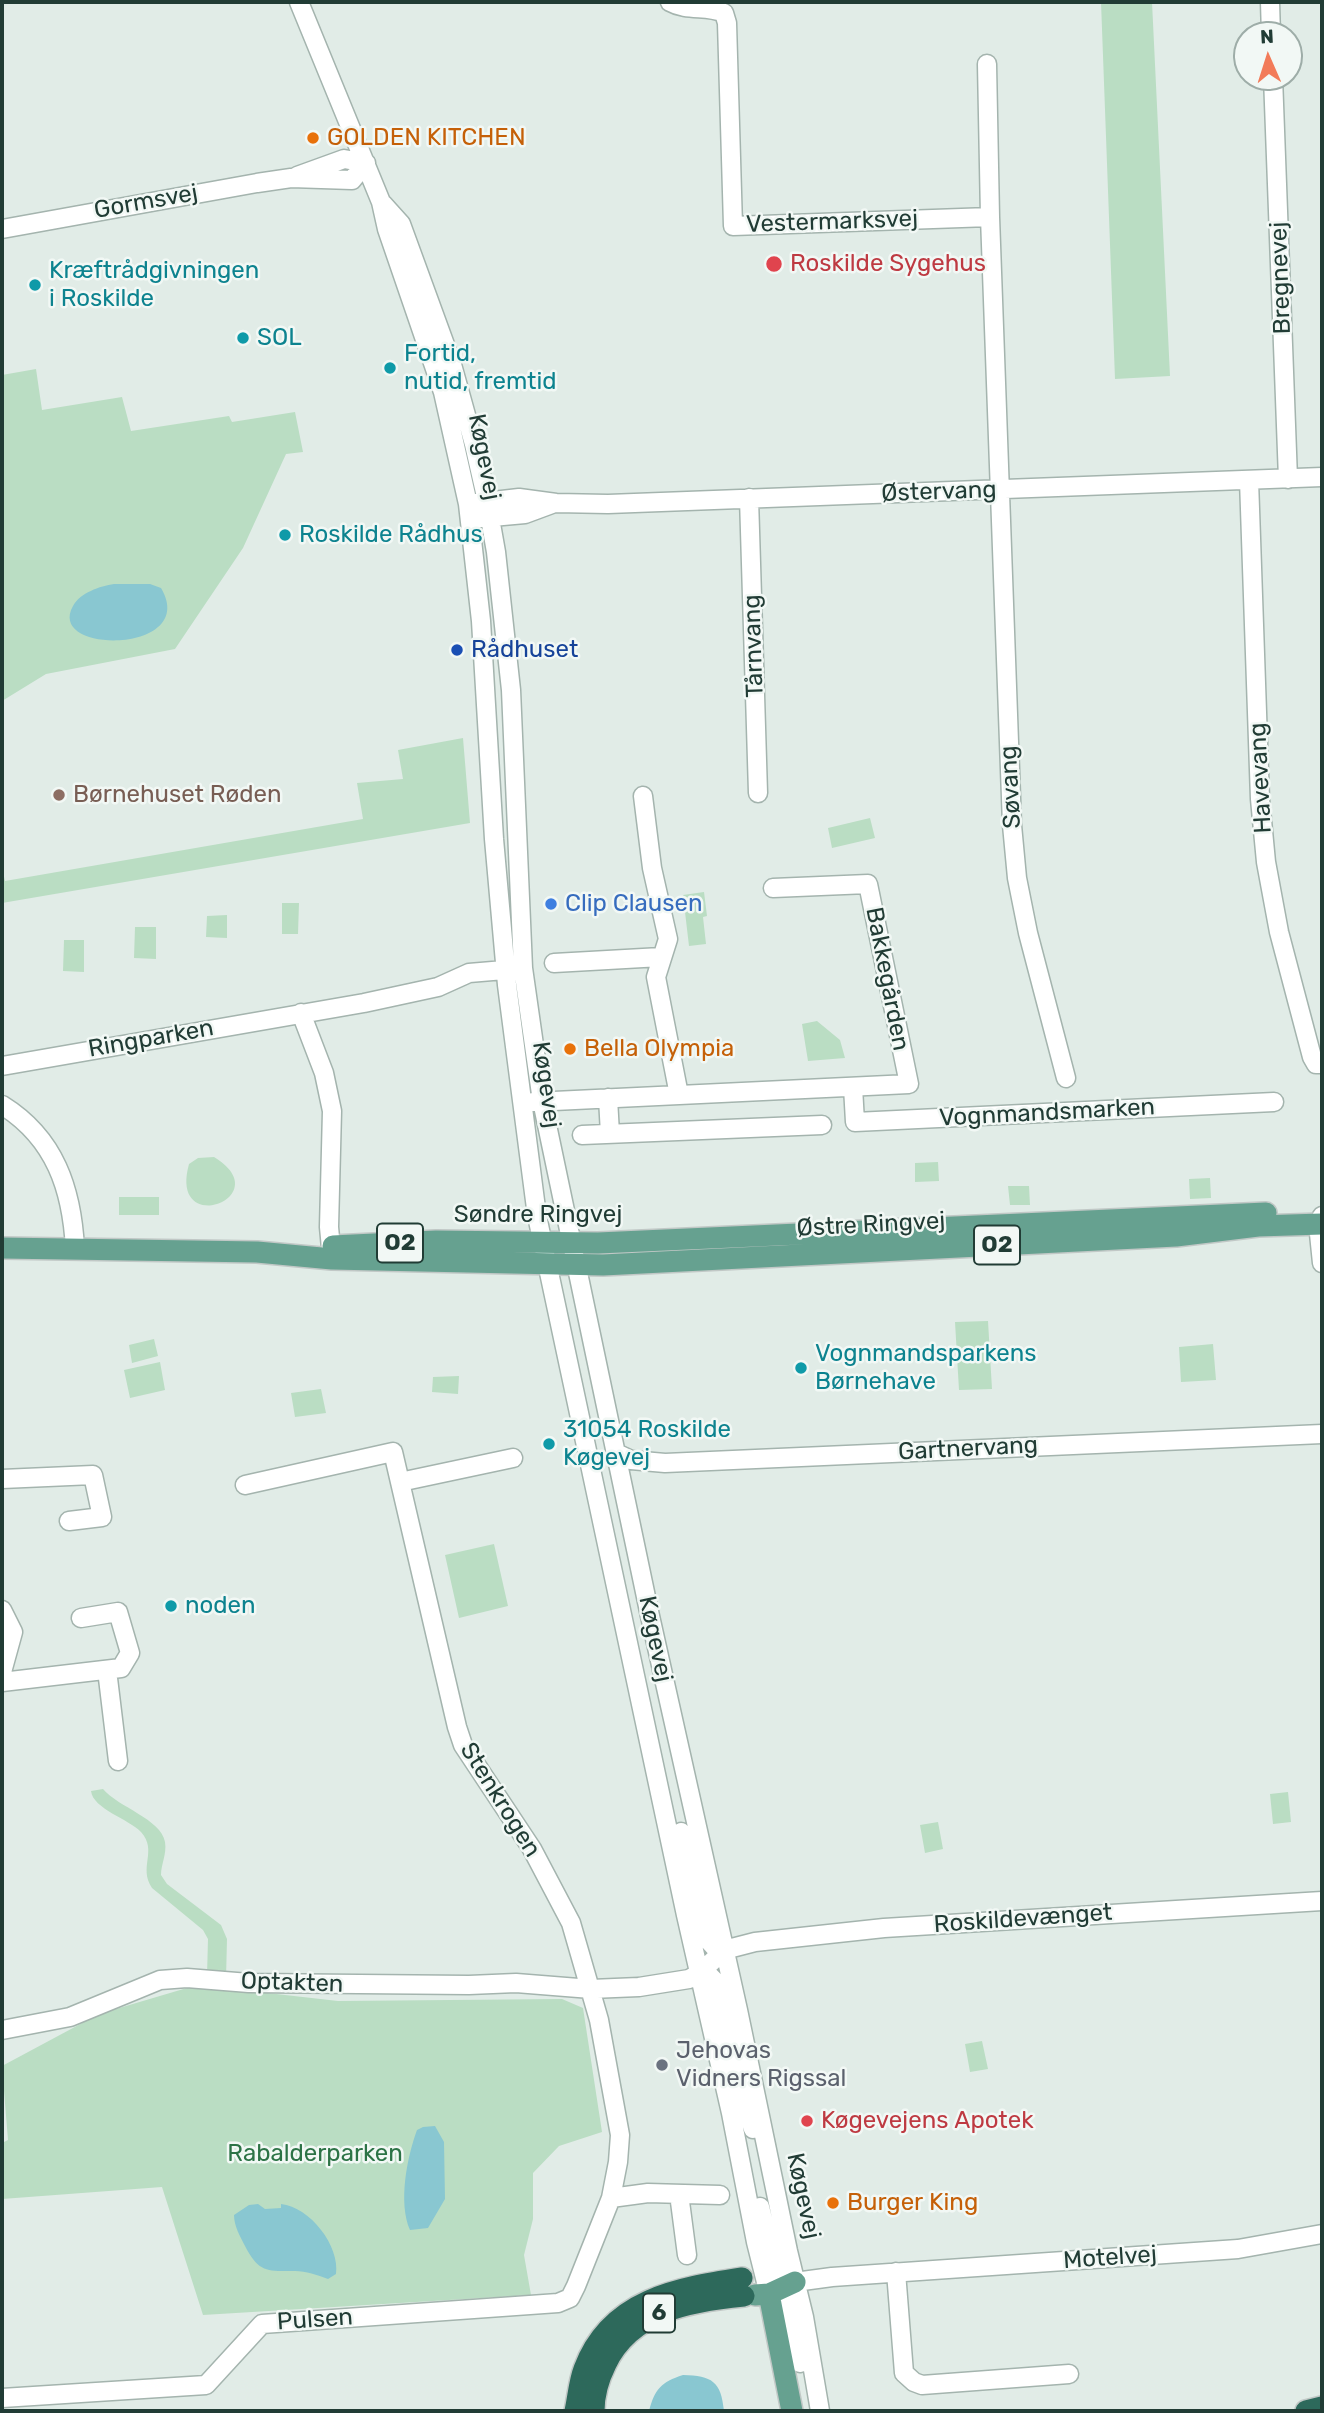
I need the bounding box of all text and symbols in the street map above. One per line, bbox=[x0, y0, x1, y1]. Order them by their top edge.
north arrow bbox=[1233, 21, 1303, 91]
text: N bbox=[1260, 25, 1274, 48]
place label: GOLDEN KITCHEN bbox=[327, 124, 526, 152]
marker: GOLDEN KITCHEN bbox=[305, 130, 321, 146]
street label: Gormsvej bbox=[92, 179, 200, 225]
street label: Vestermarksvej bbox=[745, 205, 919, 239]
street label: Bregnevej bbox=[1265, 221, 1297, 335]
place label: Roskilde Sygehus bbox=[790, 250, 986, 278]
marker: Roskilde Sygehus bbox=[764, 254, 784, 274]
place label: Kræftrådgivningen i Roskilde bbox=[49, 257, 259, 313]
marker: Kræftrådgivningen i Roskilde bbox=[27, 277, 43, 293]
place label: SOL bbox=[257, 324, 302, 352]
marker: SOL bbox=[235, 330, 251, 346]
place label: Fortid, nutid, fremtid bbox=[404, 340, 557, 396]
marker: Fortid, nutid, fremtid bbox=[382, 360, 398, 376]
street label: Køgevej bbox=[462, 411, 506, 503]
street label: Østervang bbox=[881, 476, 997, 508]
place label: Roskilde Rådhus bbox=[299, 521, 483, 549]
marker: Roskilde Rådhus bbox=[277, 527, 293, 543]
street label: Tårnvang bbox=[738, 594, 770, 698]
place label: Rådhuset bbox=[471, 636, 578, 664]
marker: Rådhuset bbox=[449, 642, 465, 658]
street label: Havevang bbox=[1244, 722, 1278, 834]
street label: Søvang bbox=[994, 745, 1028, 829]
place label: Børnehuset Røden bbox=[73, 781, 281, 809]
marker: Børnehuset Røden bbox=[51, 787, 67, 803]
place label: Clip Clausen bbox=[565, 890, 703, 918]
marker: Clip Clausen bbox=[543, 896, 559, 912]
street label: Bakkegården bbox=[859, 905, 915, 1053]
street label: Ringparken bbox=[86, 1014, 216, 1064]
place label: Bella Olympia bbox=[584, 1035, 734, 1063]
street label: Køgevej bbox=[526, 1040, 566, 1130]
marker: Bella Olympia bbox=[562, 1041, 578, 1057]
street label: Vognmandsmarken bbox=[938, 1093, 1156, 1133]
street label: Søndre Ringvej bbox=[454, 1201, 622, 1229]
street label: Østre Ringvej bbox=[796, 1207, 946, 1243]
road number: O2 bbox=[377, 1224, 423, 1262]
road number: O2 bbox=[974, 1226, 1020, 1264]
place label: Vognmandsparkens Børnehave bbox=[815, 1340, 1036, 1396]
marker: Vognmandsparkens Børnehave bbox=[793, 1360, 809, 1376]
place label: 31054 Roskilde Køgevej bbox=[563, 1416, 731, 1472]
street label: Gartnervang bbox=[897, 1431, 1039, 1467]
marker: 31054 Roskilde Køgevej bbox=[541, 1436, 557, 1452]
place label: noden bbox=[185, 1592, 256, 1620]
street label: Køgevej bbox=[632, 1593, 678, 1685]
marker: noden bbox=[163, 1598, 179, 1614]
street label: Stenkrogen bbox=[453, 1737, 547, 1863]
street label: Roskildevænget bbox=[933, 1898, 1113, 1940]
street label: Optakten bbox=[240, 1967, 344, 1999]
place label: Jehovas Vidners Rigssal bbox=[676, 2037, 846, 2093]
marker: Jehovas Vidners Rigssal bbox=[654, 2057, 670, 2073]
place label: Køgevejens Apotek bbox=[821, 2107, 1034, 2135]
marker: Køgevejens Apotek bbox=[799, 2113, 815, 2129]
park label: Rabalderparken bbox=[227, 2140, 403, 2168]
street label: Køgevej bbox=[780, 2150, 826, 2242]
place label: Burger King bbox=[847, 2189, 978, 2217]
marker: Burger King bbox=[825, 2195, 841, 2211]
street label: Motelvej bbox=[1062, 2240, 1158, 2276]
road number: 6 bbox=[643, 2294, 675, 2332]
street label: Pulsen bbox=[276, 2303, 354, 2337]

